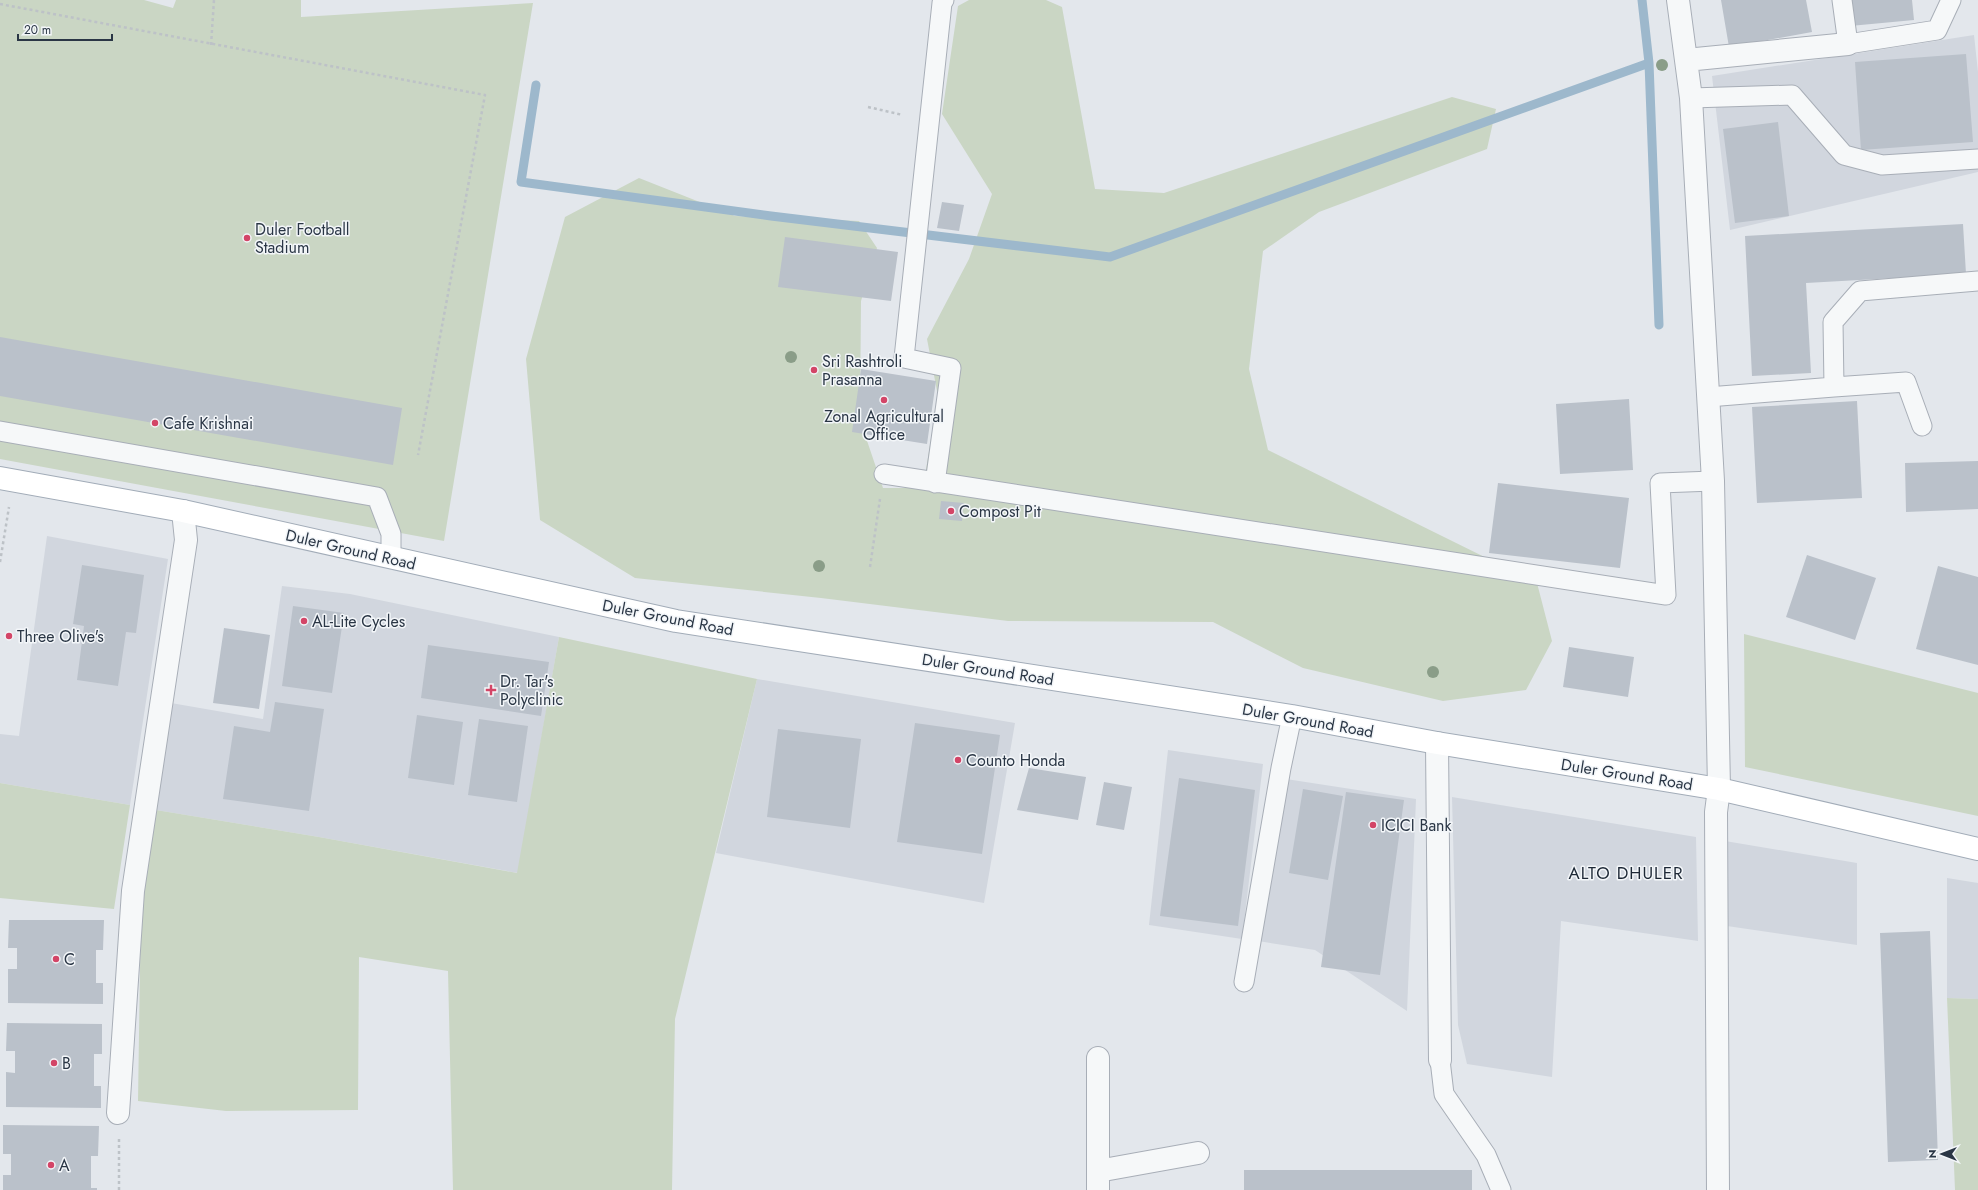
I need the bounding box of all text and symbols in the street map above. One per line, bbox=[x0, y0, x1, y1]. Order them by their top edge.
scale bar bbox=[18, 16, 112, 42]
text: 20 m bbox=[24, 21, 51, 39]
place label: Duler Football Stadium bbox=[255, 218, 350, 259]
marker: Duler Football Stadium bbox=[242, 233, 252, 243]
place label: Sri Rashtroli Prasanna bbox=[822, 350, 902, 391]
marker: Sri Rashtroli Prasanna bbox=[809, 365, 819, 375]
marker: Zonal Agricultural Office bbox=[879, 395, 889, 405]
place label: Zonal Agricultural Office bbox=[824, 405, 944, 446]
place label: Cafe Krishnai bbox=[163, 412, 253, 435]
marker: Cafe Krishnai bbox=[150, 418, 160, 428]
place label: Compost Pit bbox=[959, 500, 1041, 523]
marker: Compost Pit bbox=[946, 506, 956, 516]
street label: Duler Ground Road bbox=[283, 523, 418, 576]
street label: Duler Ground Road bbox=[600, 594, 735, 641]
place label: AL-Lite Cycles bbox=[312, 610, 405, 633]
marker: AL-Lite Cycles bbox=[299, 616, 309, 626]
place label: Three Olive's bbox=[17, 625, 104, 648]
marker: Three Olive's bbox=[4, 631, 14, 641]
street label: Duler Ground Road bbox=[920, 648, 1055, 691]
place label: Dr. Tar's Polyclinic bbox=[500, 670, 563, 711]
marker: Dr. Tar's Polyclinic bbox=[485, 684, 497, 696]
street label: Duler Ground Road bbox=[1240, 698, 1375, 743]
place label: Counto Honda bbox=[966, 749, 1065, 772]
street label: Duler Ground Road bbox=[1559, 753, 1694, 796]
marker: Counto Honda bbox=[953, 755, 963, 765]
place label: ICICI Bank bbox=[1381, 814, 1453, 837]
marker: ICICI Bank bbox=[1368, 820, 1378, 830]
district label: ALTO DHULER bbox=[1568, 861, 1684, 885]
place label: C bbox=[64, 948, 75, 971]
marker: C bbox=[51, 954, 61, 964]
place label: B bbox=[62, 1052, 71, 1075]
marker: B bbox=[49, 1058, 59, 1068]
north arrow bbox=[1922, 1134, 1962, 1174]
text: N bbox=[1924, 1150, 1940, 1158]
place label: A bbox=[59, 1154, 70, 1177]
marker: A bbox=[46, 1160, 56, 1170]

